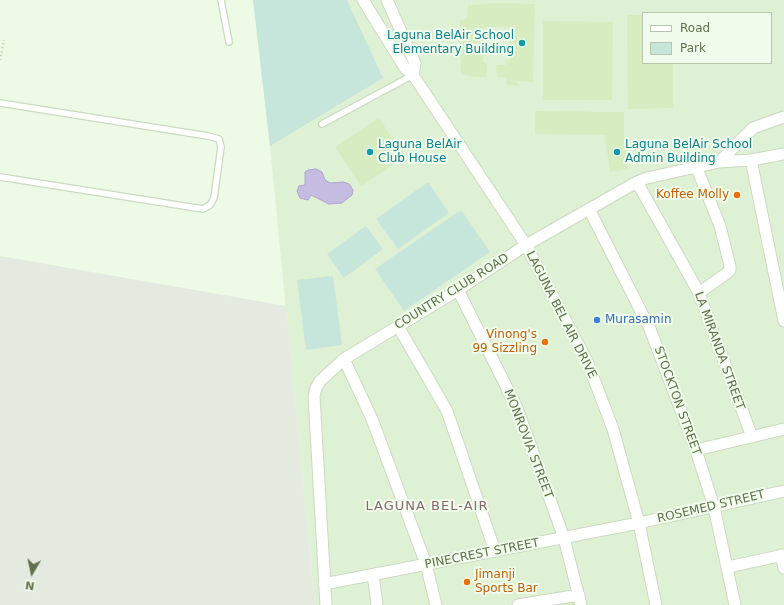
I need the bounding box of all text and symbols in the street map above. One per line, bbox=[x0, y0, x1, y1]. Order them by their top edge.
legend bbox=[642, 12, 772, 64]
text: Road bbox=[680, 21, 710, 35]
place label: Laguna BelAir School Elementary Building bbox=[387, 29, 514, 57]
marker: Laguna BelAir School Elementary Building bbox=[517, 38, 527, 48]
text: Park bbox=[680, 41, 706, 55]
place label: Laguna BelAir Club House bbox=[378, 138, 461, 166]
place label: Laguna BelAir School Admin Building bbox=[625, 138, 752, 166]
marker: Laguna BelAir Club House bbox=[365, 147, 375, 157]
marker: Laguna BelAir School Admin Building bbox=[612, 147, 622, 157]
place label: Koffee Molly bbox=[656, 188, 729, 202]
marker: Koffee Molly bbox=[732, 190, 742, 200]
street label: LAGUNA BEL AIR DRIVE bbox=[523, 249, 599, 381]
street label: COUNTRY CLUB ROAD bbox=[392, 251, 512, 333]
street label: LA MIRANDA STREET bbox=[691, 290, 747, 412]
place label: Murasamin bbox=[605, 313, 671, 327]
marker: Murasamin bbox=[592, 315, 602, 325]
place label: Vinong's 99 Sizzling bbox=[472, 328, 537, 356]
marker: Vinong's 99 Sizzling bbox=[540, 337, 550, 347]
street label: STOCKTON STREET bbox=[651, 344, 703, 458]
street label: MONROVIA STREET bbox=[501, 387, 555, 501]
street label: ROSEMED STREET bbox=[656, 488, 766, 526]
district label: LAGUNA BEL-AIR bbox=[366, 499, 488, 515]
street label: PINECREST STREET bbox=[424, 536, 540, 572]
north arrow bbox=[12, 553, 52, 593]
place label: Jimanji Sports Bar bbox=[475, 568, 538, 596]
marker: Jimanji Sports Bar bbox=[462, 577, 472, 587]
text: N bbox=[24, 578, 36, 592]

